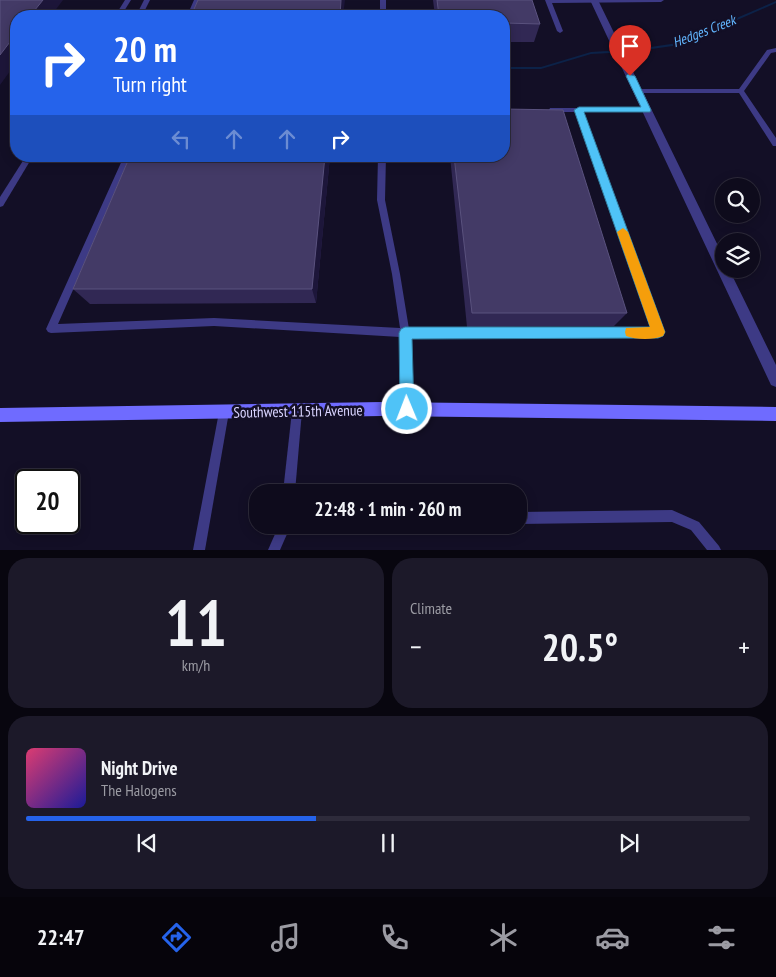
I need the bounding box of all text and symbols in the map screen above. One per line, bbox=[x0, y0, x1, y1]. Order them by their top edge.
water label: Hedges Creek bbox=[670, 10, 739, 51]
pin bbox=[609, 25, 651, 76]
text: 20 m bbox=[113, 26, 177, 72]
icon: right bbox=[30, 30, 95, 95]
icon: arrive bbox=[616, 32, 644, 60]
text: Turn right bbox=[113, 70, 187, 98]
icon: left bbox=[167, 125, 195, 153]
icon: ahead bbox=[220, 125, 248, 153]
icon: ahead bbox=[273, 125, 301, 153]
icon: right bbox=[326, 125, 354, 153]
map controls bbox=[715, 178, 760, 278]
button: search bbox=[715, 178, 760, 223]
button: layers bbox=[715, 233, 760, 278]
position arrow bbox=[380, 382, 432, 434]
street label: Southwest 115th Avenue bbox=[233, 400, 363, 422]
speed limit sign: 20 bbox=[15, 469, 80, 534]
text: 22:48 · 1 min · 260 m bbox=[315, 497, 461, 521]
text: 11 bbox=[165, 580, 227, 664]
text: Climate bbox=[410, 598, 452, 618]
text: 20.5° bbox=[542, 622, 618, 671]
text: − bbox=[410, 628, 422, 665]
text: + bbox=[738, 628, 750, 665]
text: km/h bbox=[182, 655, 210, 675]
text: Night Drive bbox=[101, 756, 178, 780]
text: The Halogens bbox=[101, 780, 177, 800]
icon: previous bbox=[133, 829, 161, 857]
icon: pause bbox=[374, 829, 402, 857]
icon: next bbox=[615, 829, 643, 857]
icon: directions bbox=[159, 920, 194, 955]
icon: music bbox=[268, 920, 303, 955]
icon: phone bbox=[377, 920, 412, 955]
icon: climate bbox=[486, 920, 521, 955]
icon: car bbox=[595, 920, 630, 955]
icon: filters bbox=[704, 920, 739, 955]
text: 22:47 bbox=[37, 923, 85, 951]

